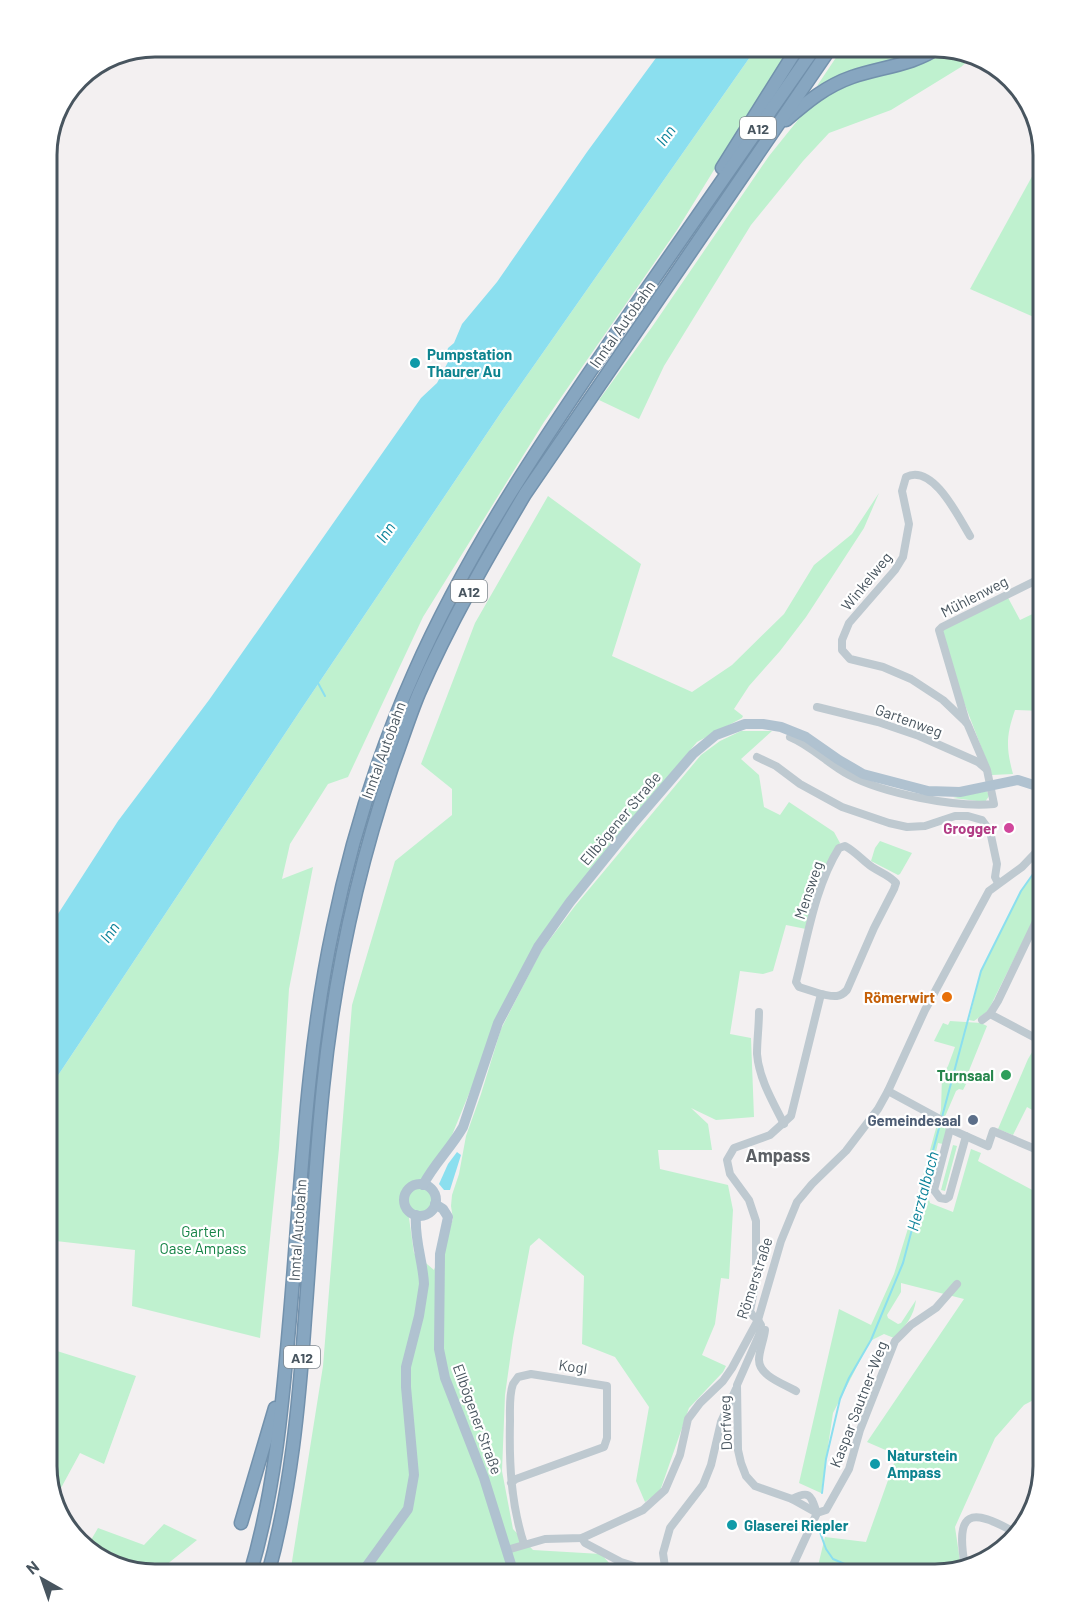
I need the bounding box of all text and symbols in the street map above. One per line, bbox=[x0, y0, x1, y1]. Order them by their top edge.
road number: A12 bbox=[740, 117, 776, 139]
water label: Inn bbox=[651, 121, 679, 149]
street label: Inntal Autobahn bbox=[585, 277, 659, 371]
place label: Pumpstation Thaurer Au bbox=[427, 345, 512, 380]
marker: Pumpstation Thaurer Au bbox=[408, 356, 422, 370]
water label: Inn bbox=[371, 518, 399, 546]
street label: Winkelweg bbox=[837, 548, 895, 614]
street label: Mühlenweg bbox=[937, 571, 1011, 621]
road number: A12 bbox=[451, 580, 487, 602]
street label: Inntal Autobahn bbox=[357, 699, 409, 801]
street label: Gartenweg bbox=[873, 700, 945, 740]
street label: Ellbögener Straße bbox=[576, 768, 664, 868]
place label: Grogger bbox=[943, 819, 997, 837]
marker: Grogger bbox=[1002, 821, 1016, 835]
street label: Mensweg bbox=[790, 859, 826, 921]
water label: Inn bbox=[95, 918, 123, 946]
place label: Römerwirt bbox=[864, 988, 935, 1006]
marker: Römerwirt bbox=[940, 990, 954, 1004]
place label: Turnsaal bbox=[937, 1066, 994, 1084]
marker: Turnsaal bbox=[999, 1068, 1013, 1082]
place label: Gemeindesaal bbox=[867, 1111, 961, 1129]
marker: Gemeindesaal bbox=[966, 1113, 980, 1127]
district label: Ampass bbox=[746, 1144, 810, 1166]
water label: Herztalbach bbox=[902, 1149, 942, 1233]
street label: Inntal Autobahn bbox=[284, 1178, 310, 1282]
park label: Garten Oase Ampass bbox=[160, 1222, 246, 1257]
street label: Römerstraße bbox=[732, 1235, 776, 1321]
street label: Kaspar Sautner-Weg bbox=[826, 1338, 890, 1470]
road number: A12 bbox=[284, 1346, 320, 1368]
street label: Kogl bbox=[558, 1355, 588, 1377]
street label: Ellbögener Straße bbox=[450, 1361, 506, 1477]
street label: Dorfweg bbox=[715, 1395, 735, 1451]
place label: Naturstein Ampass bbox=[887, 1446, 958, 1481]
marker: Naturstein Ampass bbox=[868, 1457, 882, 1471]
place label: Glaserei Riepler bbox=[744, 1516, 849, 1534]
marker: Glaserei Riepler bbox=[725, 1518, 739, 1532]
north arrow bbox=[12, 1549, 72, 1609]
text: N bbox=[22, 1556, 42, 1578]

